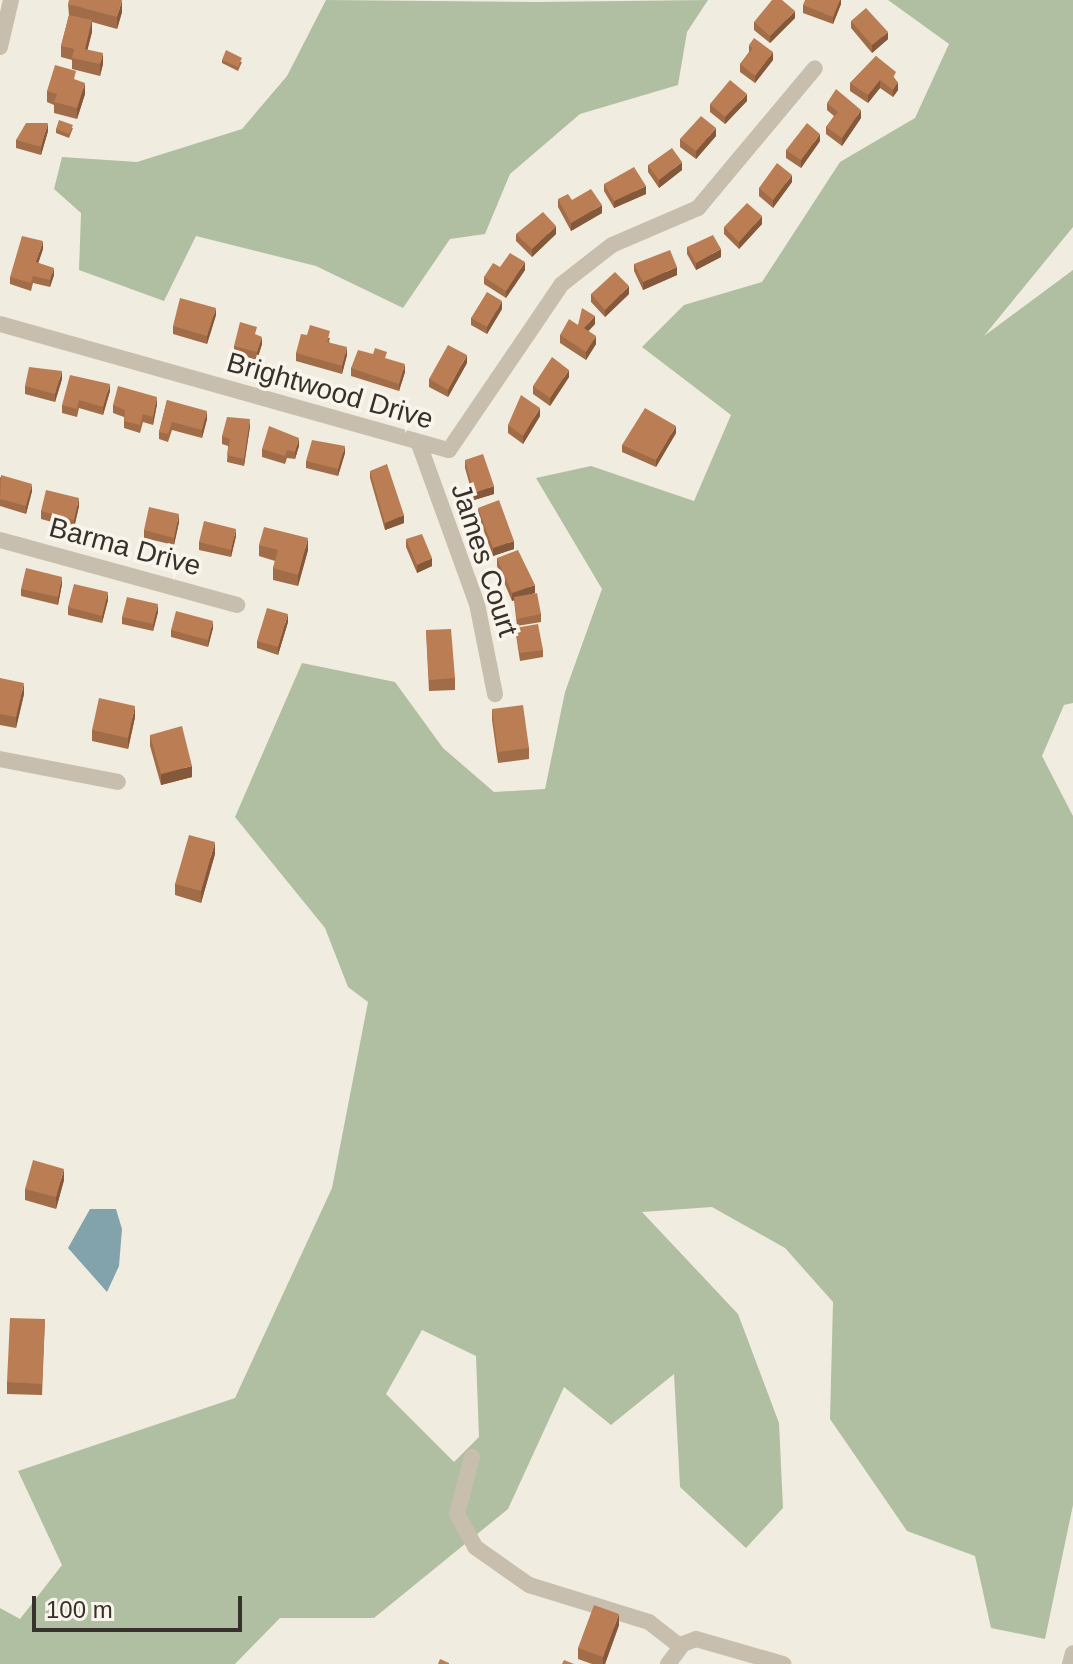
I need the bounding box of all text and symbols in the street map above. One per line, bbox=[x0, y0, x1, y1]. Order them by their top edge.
street label: Brightwood Drive bbox=[223, 345, 437, 437]
street label: James Court bbox=[443, 479, 525, 641]
street label: Barma Drive bbox=[46, 511, 204, 583]
scale bar bbox=[36, 1580, 246, 1630]
text: 100 m bbox=[46, 1596, 113, 1623]

